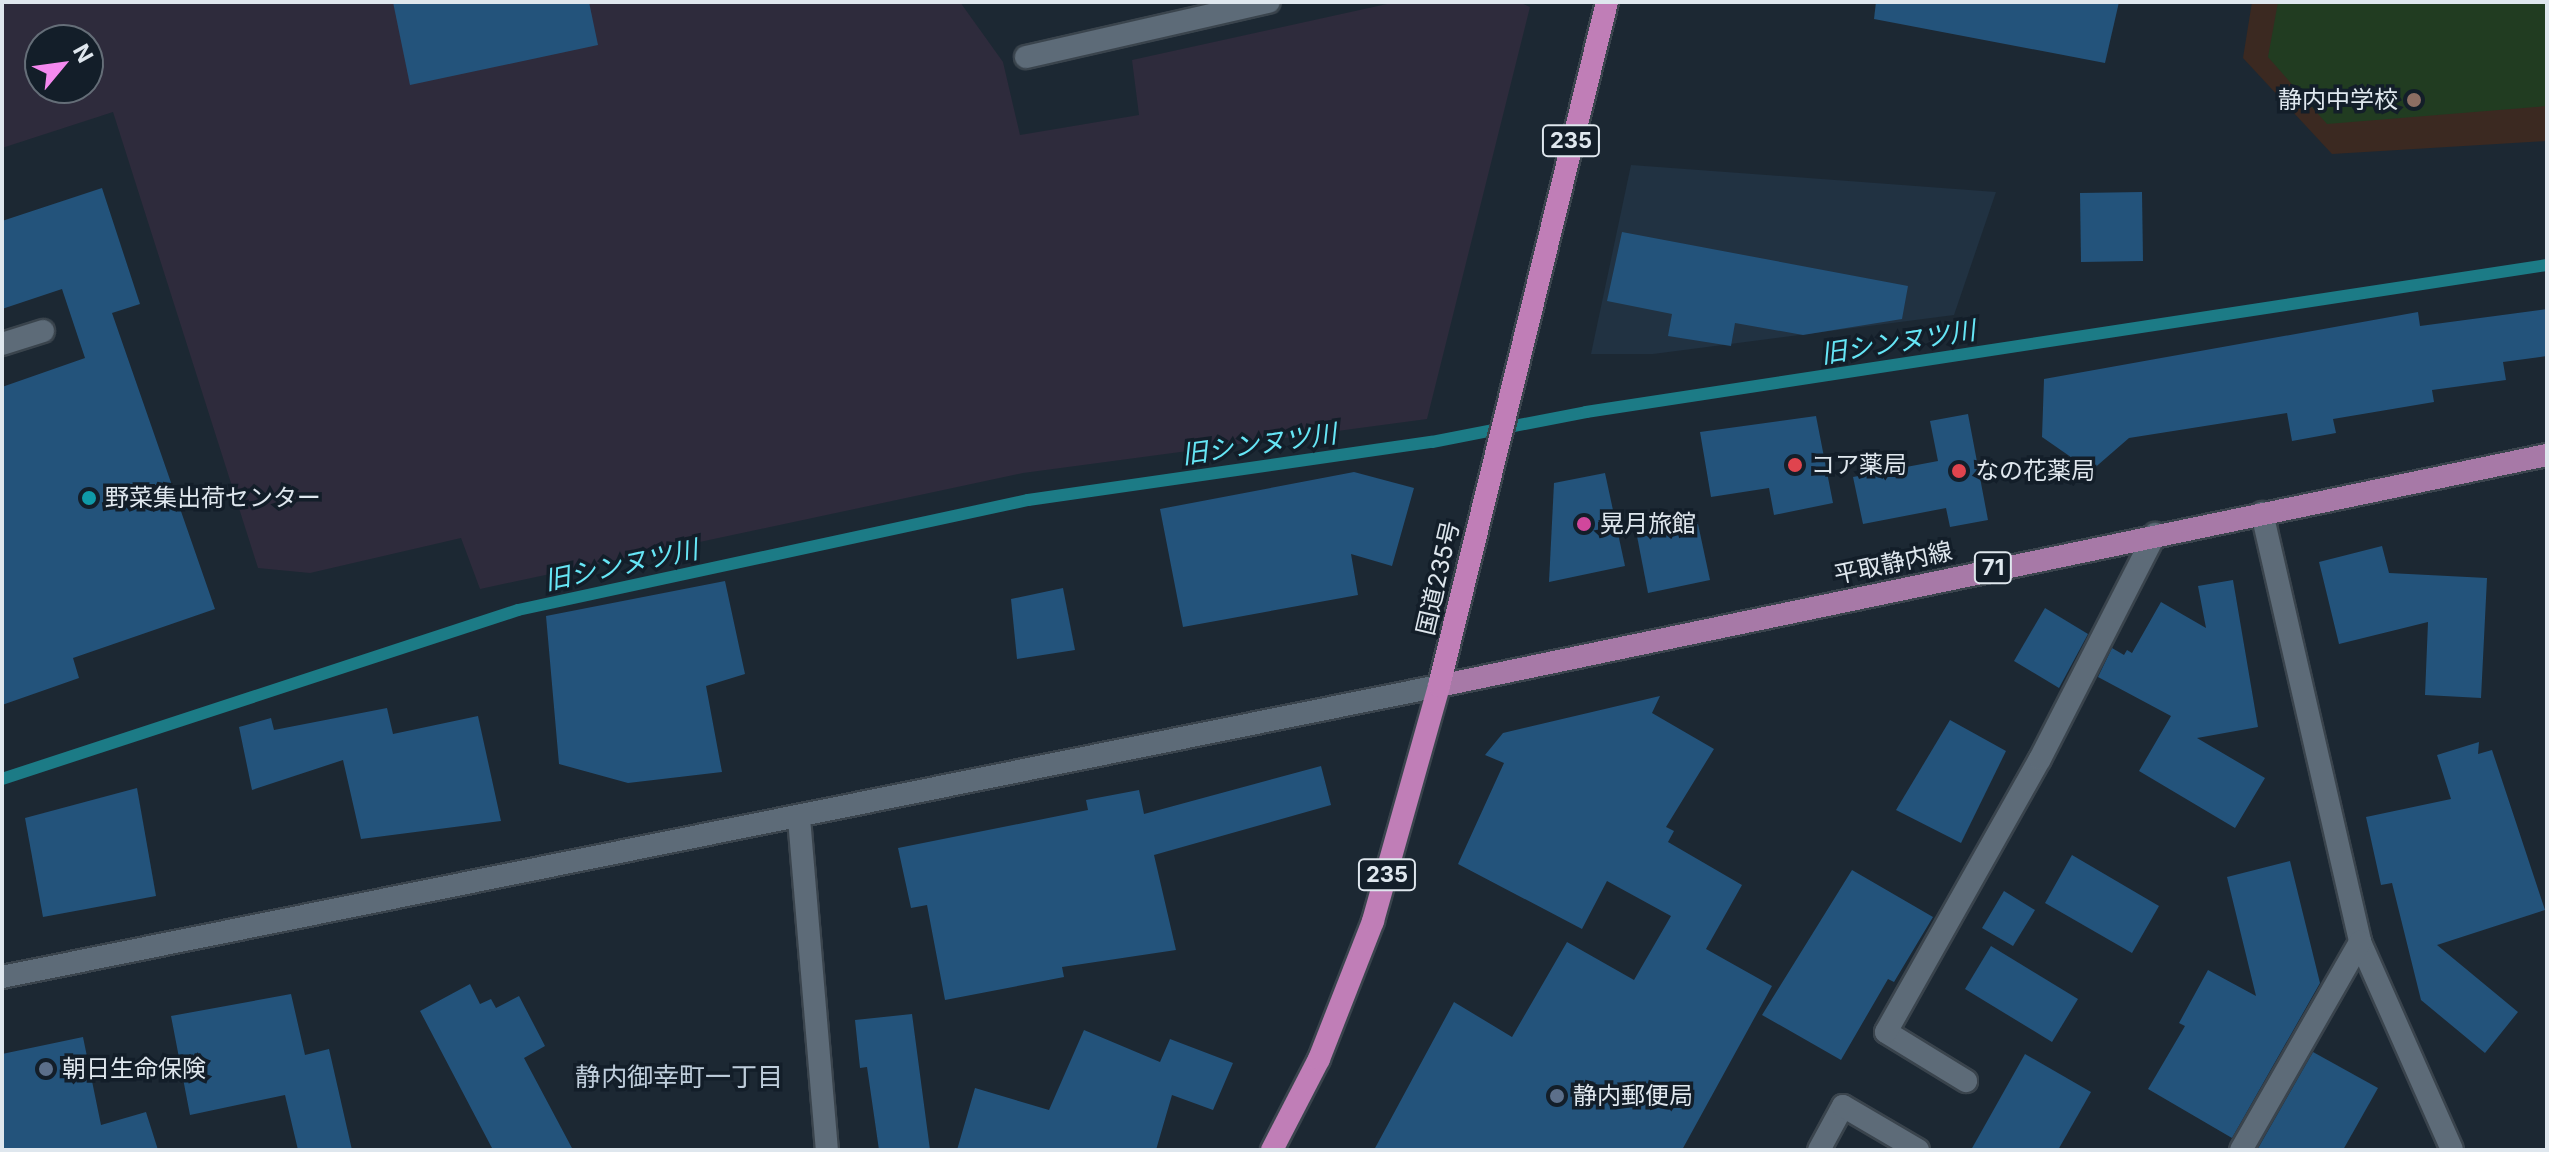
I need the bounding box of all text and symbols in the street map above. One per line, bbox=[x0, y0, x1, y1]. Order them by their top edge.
north arrow bbox=[24, 24, 104, 104]
text: N bbox=[68, 40, 99, 67]
place label: 静内中学校 bbox=[2278, 86, 2398, 114]
marker: 静内中学校 bbox=[2405, 91, 2423, 109]
road number: 235 bbox=[1541, 123, 1601, 159]
water label: 旧シンヌツ川 bbox=[1819, 314, 1977, 370]
water label: 旧シンヌツ川 bbox=[1180, 418, 1338, 470]
place label: コア薬局 bbox=[1811, 451, 1907, 479]
marker: コア薬局 bbox=[1786, 456, 1804, 474]
place label: なの花薬局 bbox=[1975, 457, 2095, 485]
marker: なの花薬局 bbox=[1950, 462, 1968, 480]
place label: 野菜集出荷センター bbox=[105, 484, 321, 512]
marker: 野菜集出荷センター bbox=[80, 489, 98, 507]
place label: 晃月旅館 bbox=[1600, 510, 1696, 538]
marker: 晃月旅館 bbox=[1575, 515, 1593, 533]
street label: 国道235号 bbox=[1411, 518, 1465, 638]
water label: 旧シンヌツ川 bbox=[541, 534, 701, 596]
street label: 平取静内線 bbox=[1831, 536, 1955, 590]
road number: 71 bbox=[1973, 550, 2013, 586]
road number: 235 bbox=[1357, 857, 1417, 893]
place label: 朝日生命保険 bbox=[62, 1055, 206, 1083]
marker: 朝日生命保険 bbox=[37, 1060, 55, 1078]
district label: 静内御幸町一丁目 bbox=[575, 1061, 783, 1093]
place label: 静内郵便局 bbox=[1573, 1082, 1693, 1110]
marker: 静内郵便局 bbox=[1548, 1087, 1566, 1105]

